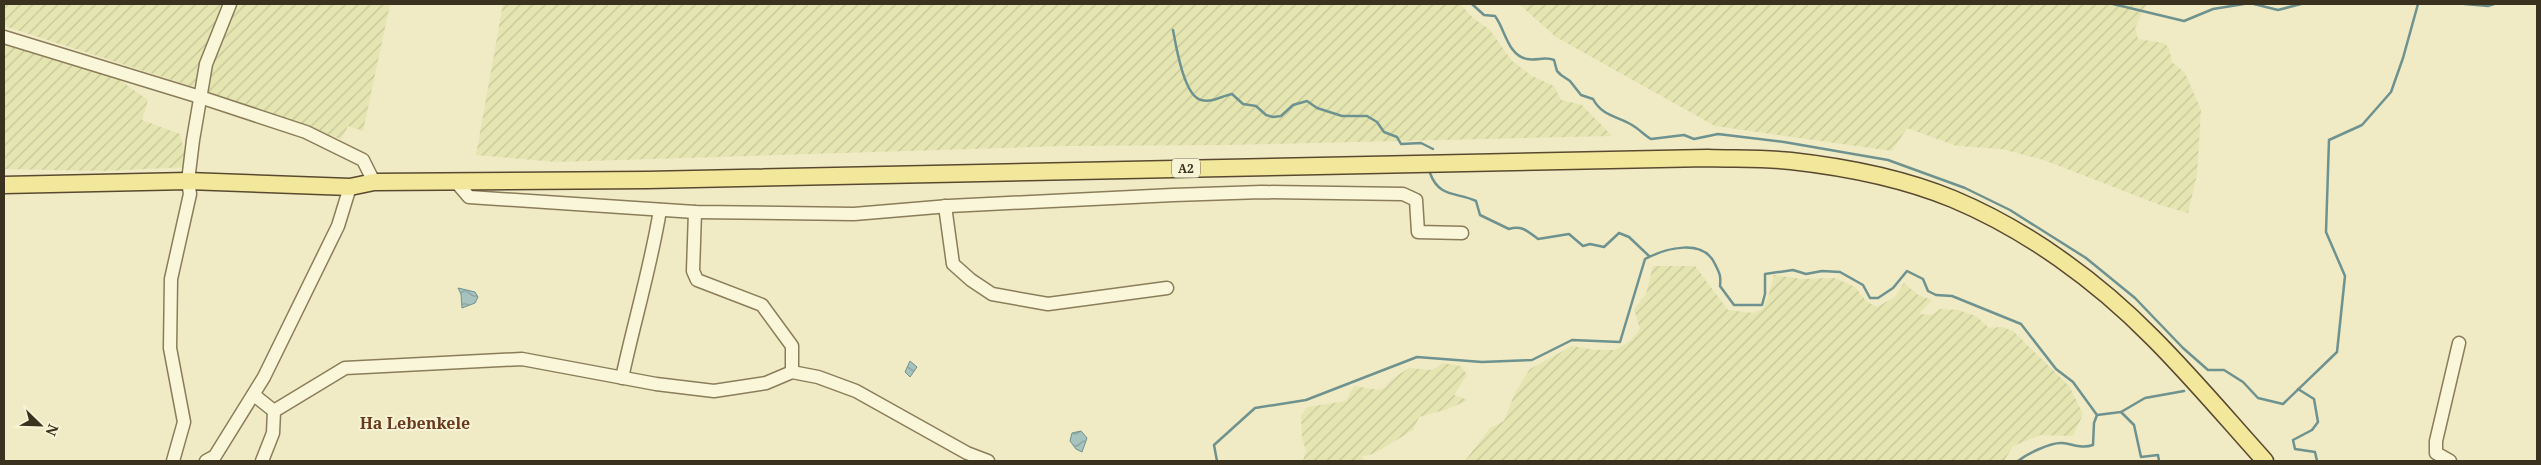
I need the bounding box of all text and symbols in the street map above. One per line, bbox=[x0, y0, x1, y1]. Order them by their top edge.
road number: A2 bbox=[1172, 158, 1200, 178]
north arrow bbox=[15, 400, 65, 450]
district label: Ha Lebenkele bbox=[360, 412, 470, 434]
text: N bbox=[42, 421, 63, 439]

